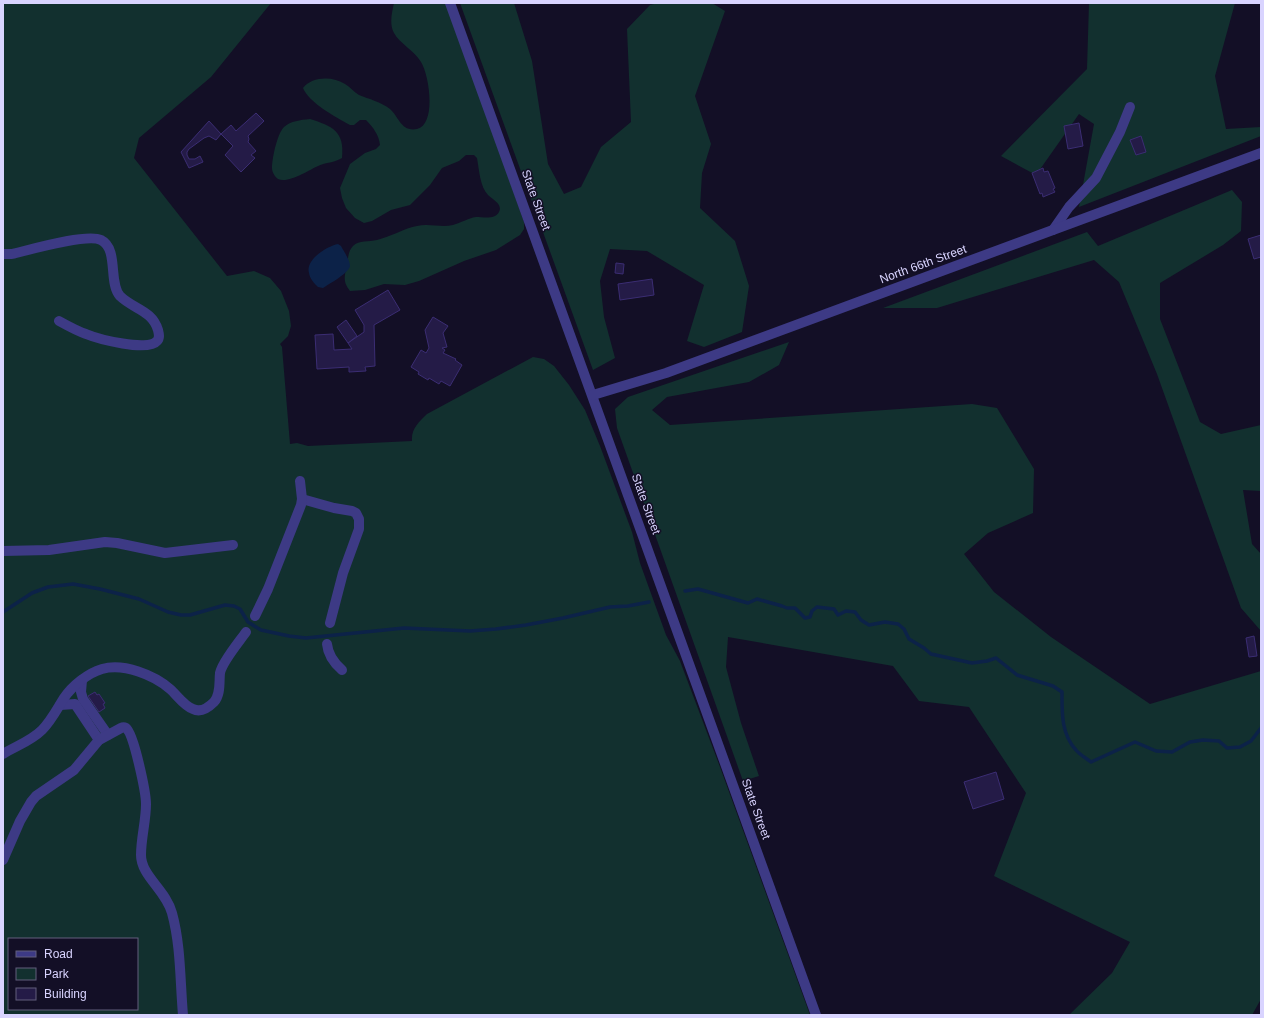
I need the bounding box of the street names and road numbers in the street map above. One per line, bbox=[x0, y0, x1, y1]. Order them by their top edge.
street label: State Street bbox=[519, 168, 554, 233]
street label: North 66th Street bbox=[878, 242, 969, 286]
street label: State Street bbox=[629, 472, 664, 537]
street label: State Street bbox=[739, 777, 774, 842]

